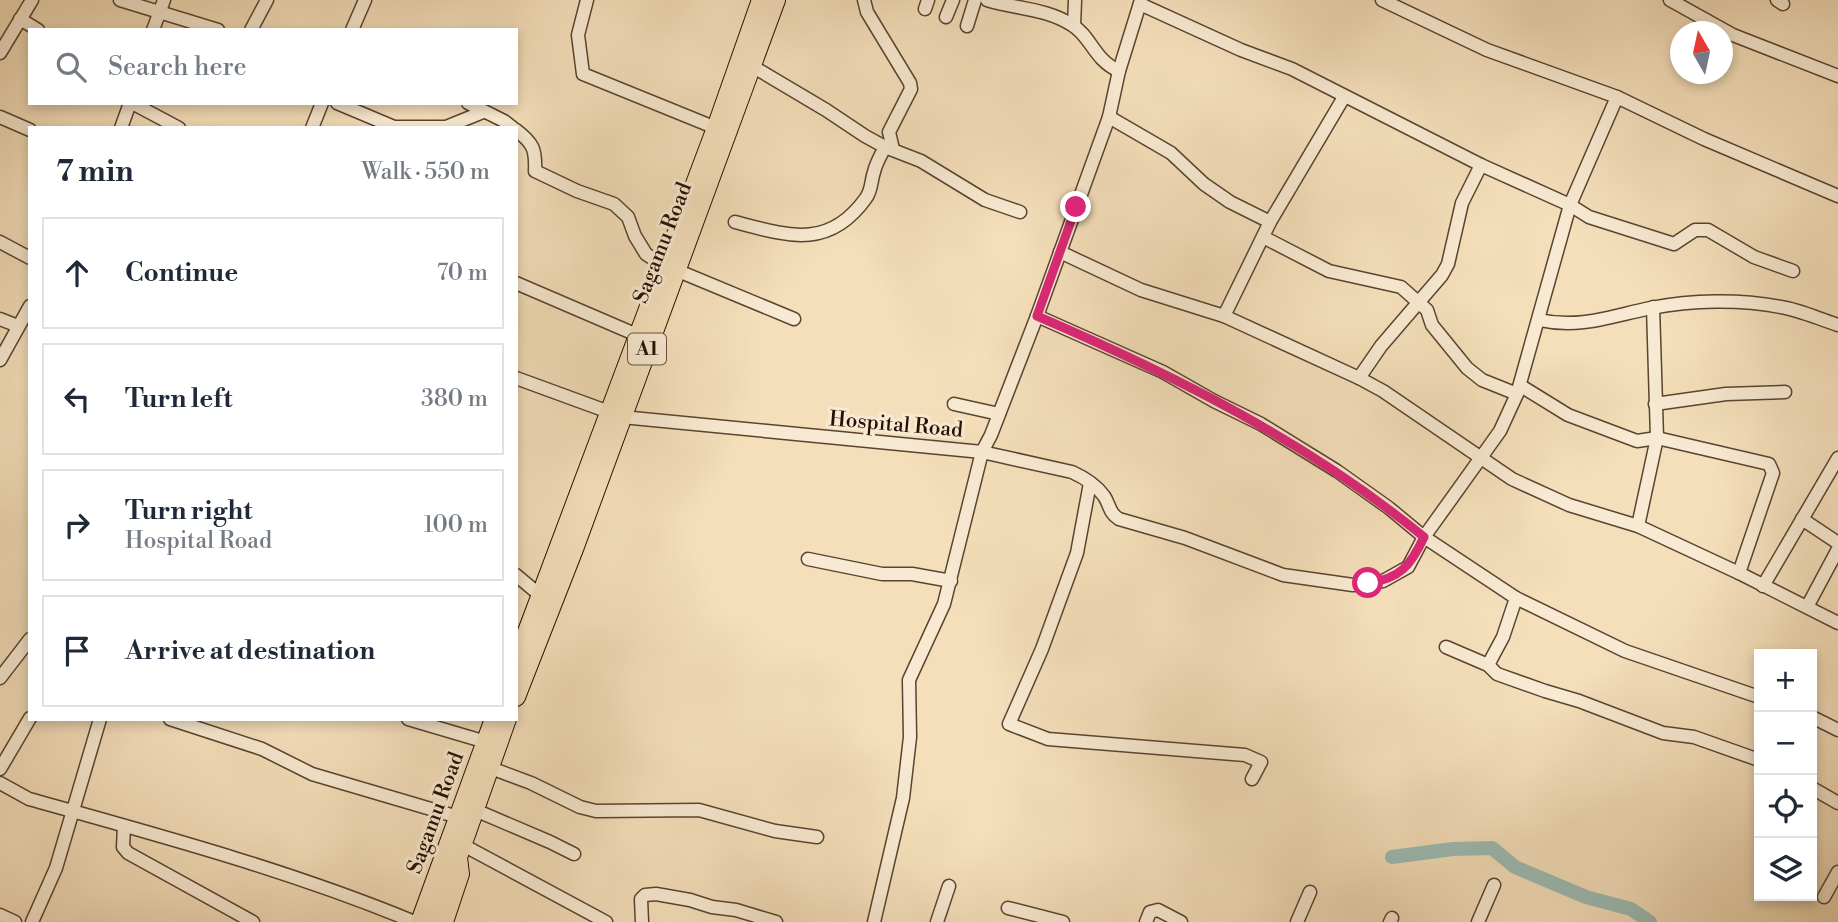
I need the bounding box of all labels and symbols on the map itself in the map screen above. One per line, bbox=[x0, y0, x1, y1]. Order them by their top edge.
north arrow bbox=[1670, 21, 1733, 84]
street label: Sagamu Road bbox=[628, 179, 698, 307]
route end bbox=[1060, 191, 1091, 222]
road number: A1 bbox=[628, 334, 666, 364]
street label: Hospital Road bbox=[828, 406, 964, 444]
route start bbox=[1352, 567, 1383, 598]
street label: Sagamu Road bbox=[402, 749, 470, 877]

